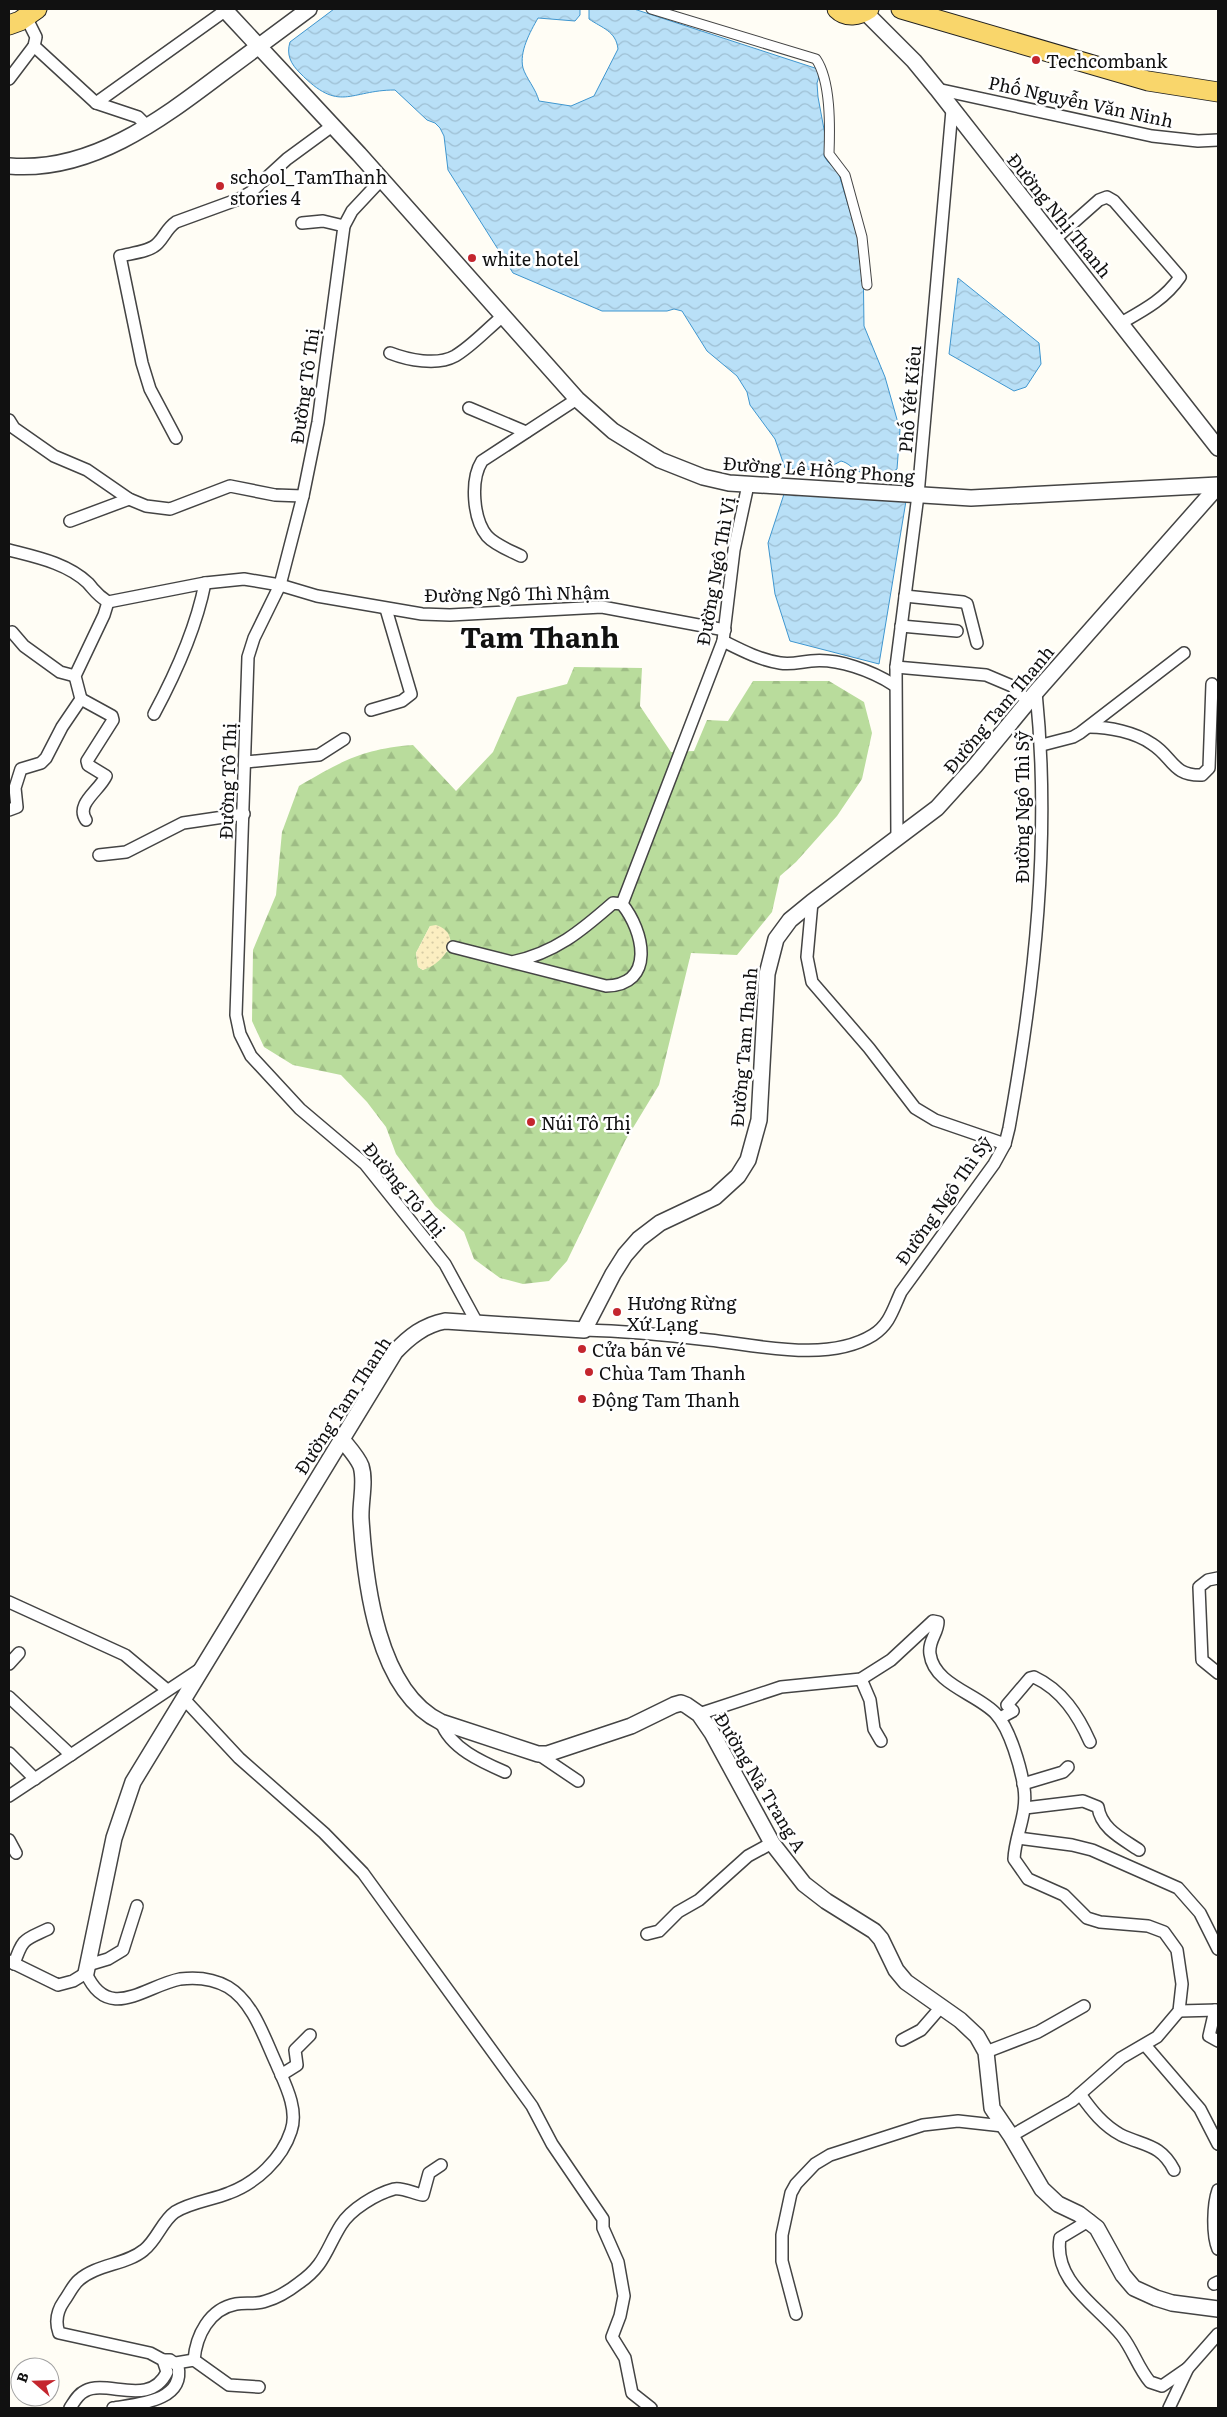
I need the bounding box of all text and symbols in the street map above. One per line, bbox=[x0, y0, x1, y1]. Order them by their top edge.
place label: Techcombank bbox=[1046, 47, 1169, 74]
marker: Techcombank bbox=[1030, 54, 1042, 66]
street label: Phố Nguyễn Văn Ninh bbox=[986, 68, 1176, 134]
street label: Đường Nhị Thanh bbox=[1001, 147, 1119, 283]
place label: school_TamThanh stories 4 bbox=[230, 163, 387, 211]
marker: school_TamThanh stories 4 bbox=[214, 180, 226, 192]
place label: white hotel bbox=[482, 245, 579, 272]
marker: white hotel bbox=[466, 252, 478, 264]
street label: Đường Tô Thị bbox=[283, 326, 325, 446]
street label: Phố Yết Kiêu bbox=[891, 344, 927, 454]
street label: Đường Lê Hồng Phong bbox=[722, 449, 917, 489]
street label: Đường Ngô Thì Vị bbox=[689, 494, 741, 648]
street label: Đường Ngô Thì Nhậm bbox=[424, 578, 610, 608]
district label: Tam Thanh bbox=[460, 615, 620, 657]
street label: Đường Tam Thanh bbox=[936, 639, 1060, 779]
street label: Đường Tô Thị bbox=[211, 722, 243, 840]
street label: Đường Ngô Thì Sỹ bbox=[1008, 730, 1035, 883]
street label: Đường Tam Thanh bbox=[723, 966, 763, 1128]
place label: Núi Tô Thị bbox=[541, 1109, 631, 1136]
marker: Núi Tô Thị bbox=[525, 1116, 537, 1128]
street label: Đường Ngô Thì Sỹ bbox=[888, 1129, 998, 1270]
street label: Đường Tô Thị bbox=[357, 1136, 453, 1242]
place label: Hương Rừng Xứ Lạng bbox=[627, 1289, 738, 1337]
marker: Hương Rừng Xứ Lạng bbox=[611, 1306, 623, 1318]
street label: Đường Tam Thanh bbox=[287, 1330, 397, 1480]
place label: Cửa bán vé bbox=[592, 1336, 685, 1363]
marker: Cửa bán vé bbox=[576, 1343, 588, 1355]
place label: Chùa Tam Thanh bbox=[599, 1359, 746, 1386]
marker: Chùa Tam Thanh bbox=[583, 1366, 595, 1378]
place label: Động Tam Thanh bbox=[592, 1386, 740, 1413]
marker: Động Tam Thanh bbox=[576, 1393, 588, 1405]
street label: Đường Nà Trang A bbox=[708, 1707, 814, 1857]
north arrow bbox=[10, 2357, 60, 2407]
text: B bbox=[11, 2369, 33, 2385]

